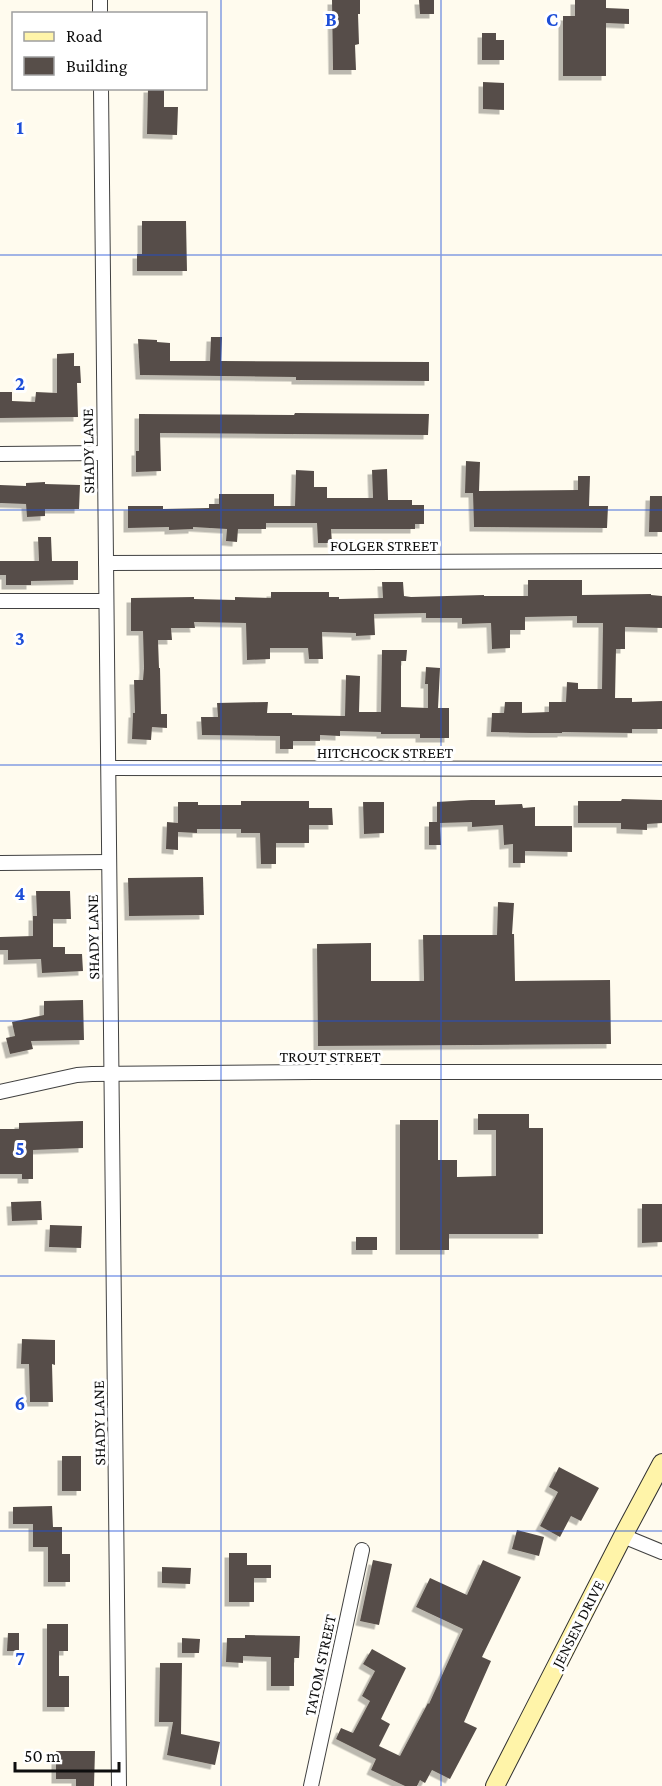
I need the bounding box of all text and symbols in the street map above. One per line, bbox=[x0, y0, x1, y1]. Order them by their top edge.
text: B bbox=[325, 8, 337, 30]
text: C bbox=[546, 8, 558, 30]
legend bbox=[12, 12, 207, 90]
text: Road bbox=[66, 26, 103, 46]
text: Building bbox=[66, 56, 128, 76]
text: 1 bbox=[16, 116, 24, 138]
text: 2 bbox=[15, 372, 25, 394]
street label: SHADY LANE bbox=[79, 408, 97, 494]
street label: FOLGER STREET bbox=[330, 537, 438, 554]
text: 3 bbox=[15, 627, 25, 649]
street label: HITCHCOCK STREET bbox=[317, 744, 454, 761]
text: 4 bbox=[15, 882, 26, 904]
street label: SHADY LANE bbox=[84, 894, 102, 980]
street label: TROUT STREET bbox=[279, 1048, 381, 1065]
text: 5 bbox=[15, 1137, 25, 1159]
street label: SHADY LANE bbox=[90, 1380, 108, 1466]
text: 6 bbox=[15, 1392, 25, 1414]
street label: JENSEN DRIVE bbox=[548, 1577, 608, 1673]
street label: TATOM STREET bbox=[301, 1612, 339, 1717]
text: 7 bbox=[15, 1647, 25, 1669]
scale bar bbox=[15, 1735, 118, 1773]
text: 50 m bbox=[24, 1746, 61, 1766]

